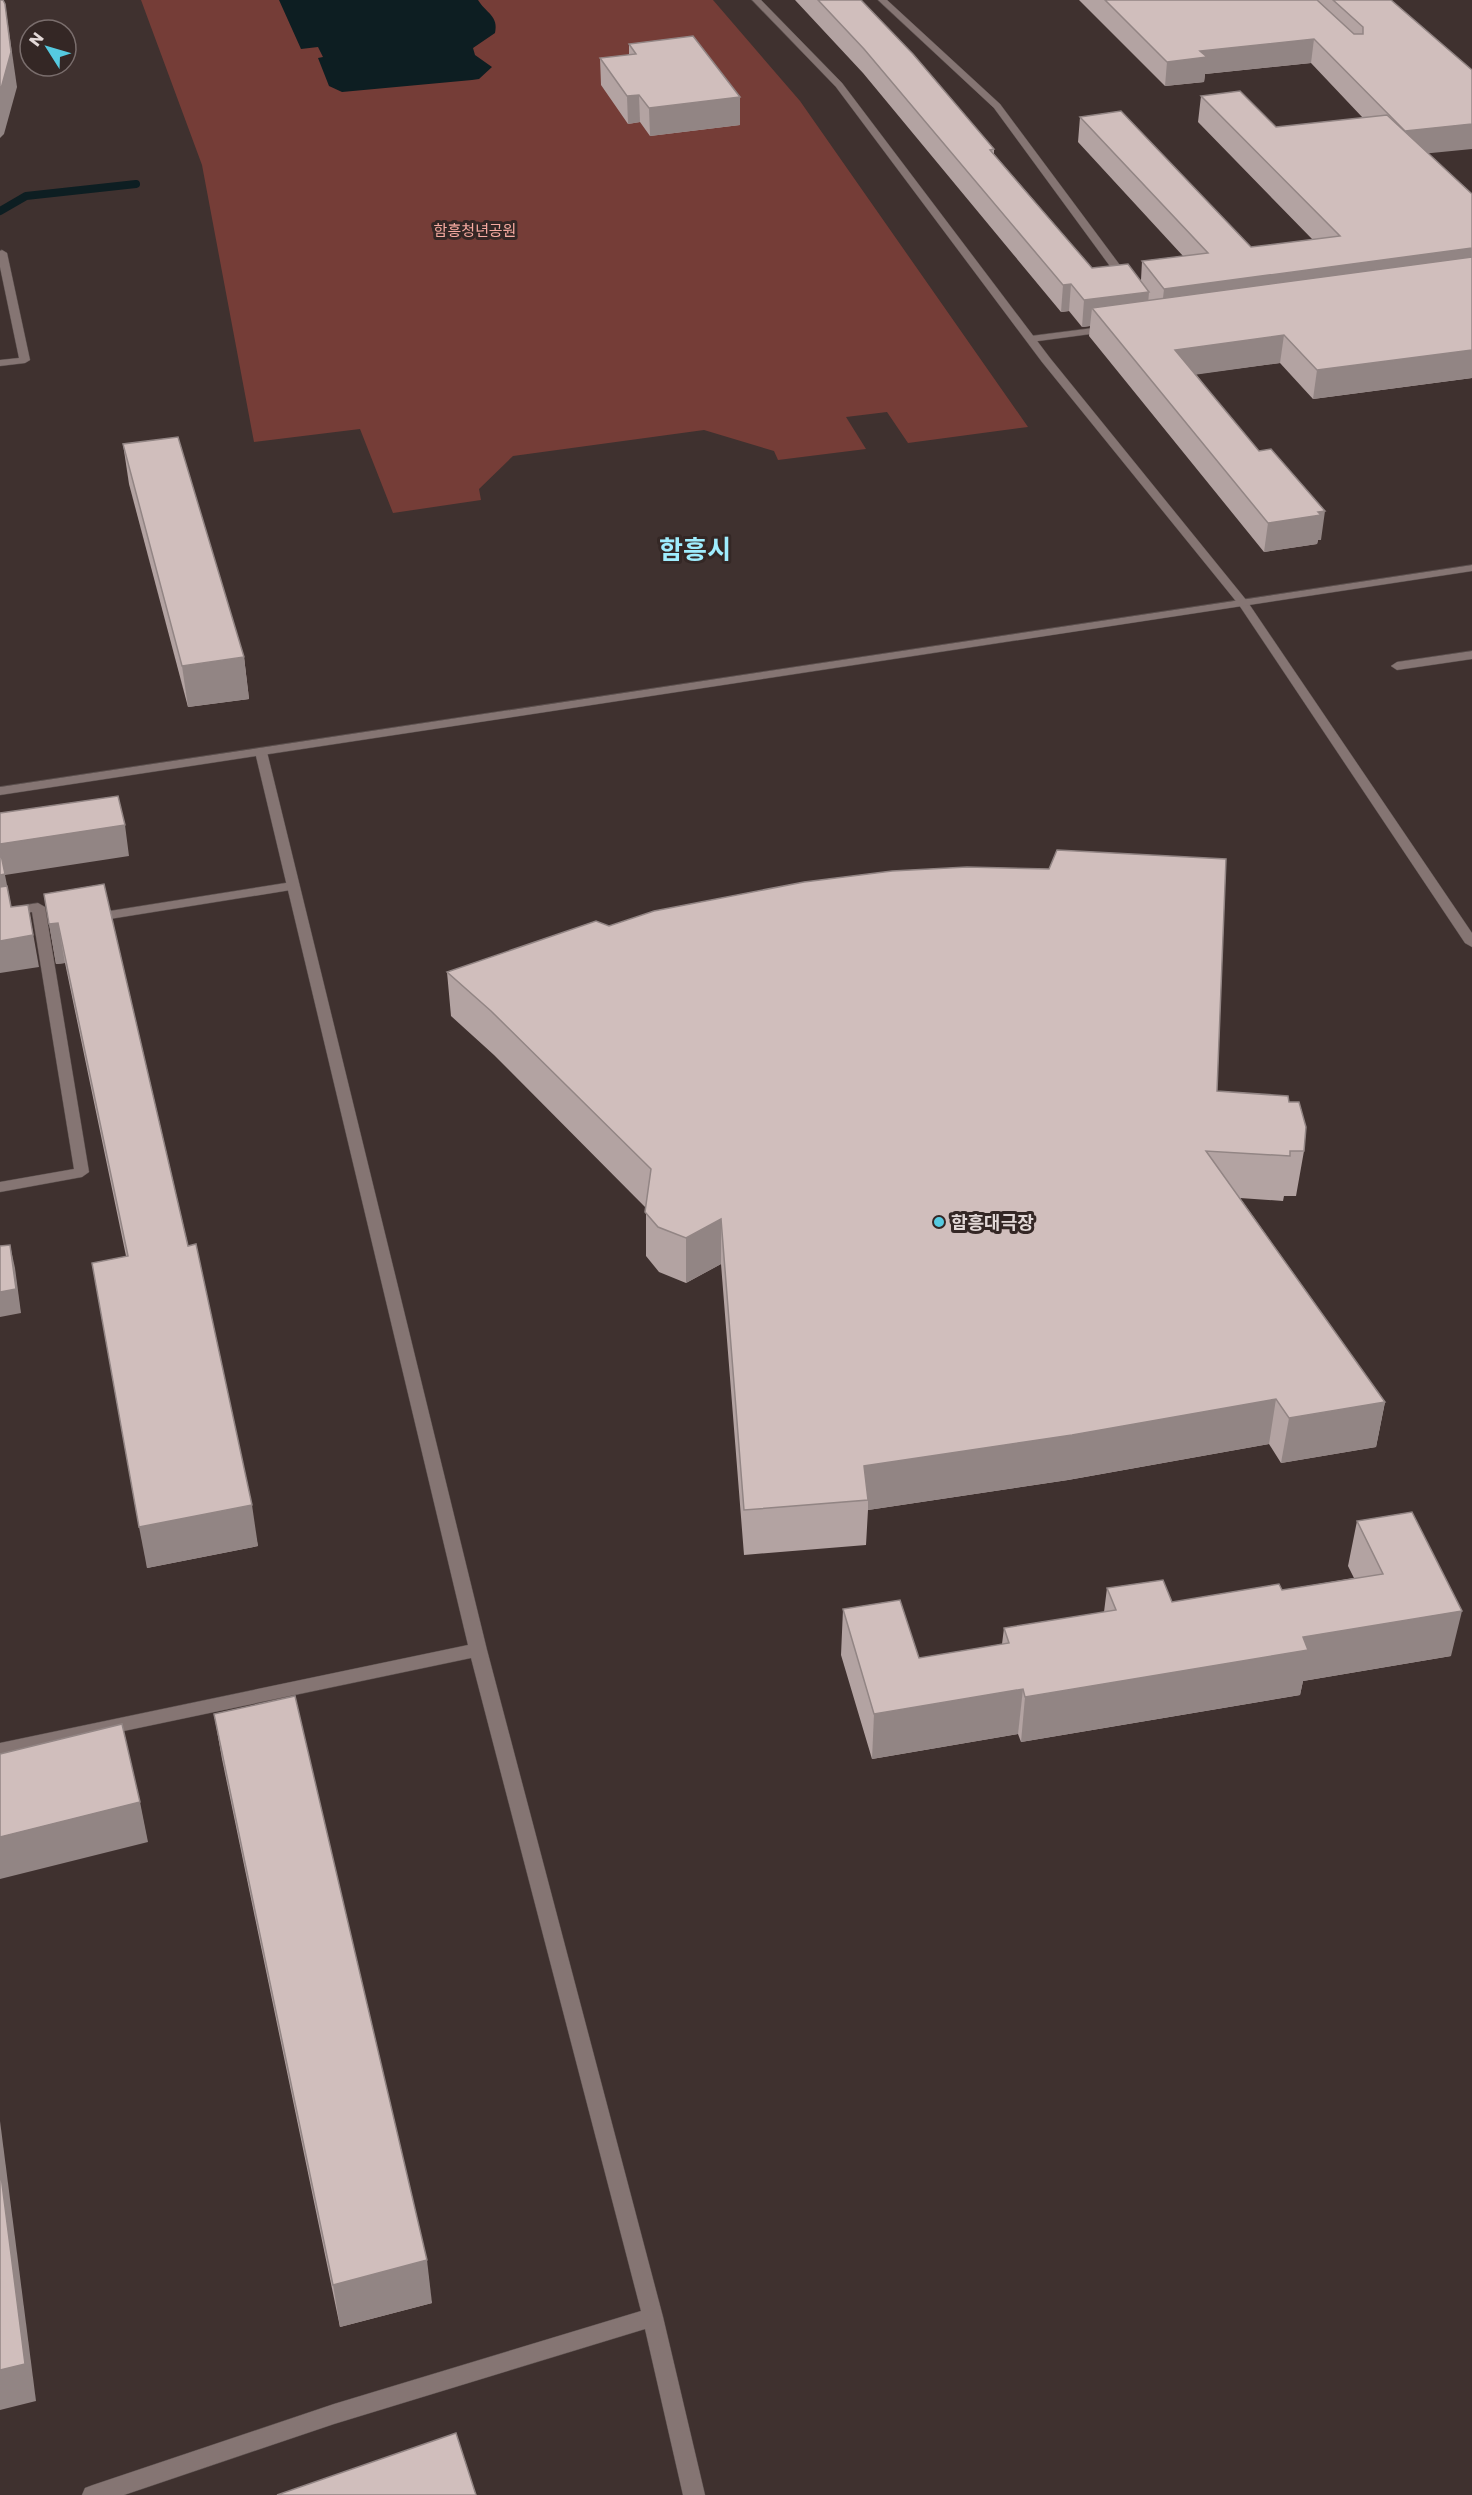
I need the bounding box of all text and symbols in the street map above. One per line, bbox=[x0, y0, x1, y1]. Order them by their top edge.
north arrow bbox=[18, 18, 78, 78]
text: N bbox=[24, 28, 49, 51]
park label: 함흥청년공원 bbox=[434, 220, 516, 241]
district label: 함흥시 bbox=[659, 532, 731, 568]
place label: 함흥대극장 bbox=[951, 1210, 1034, 1235]
marker: 함흥대극장 bbox=[932, 1215, 946, 1229]

